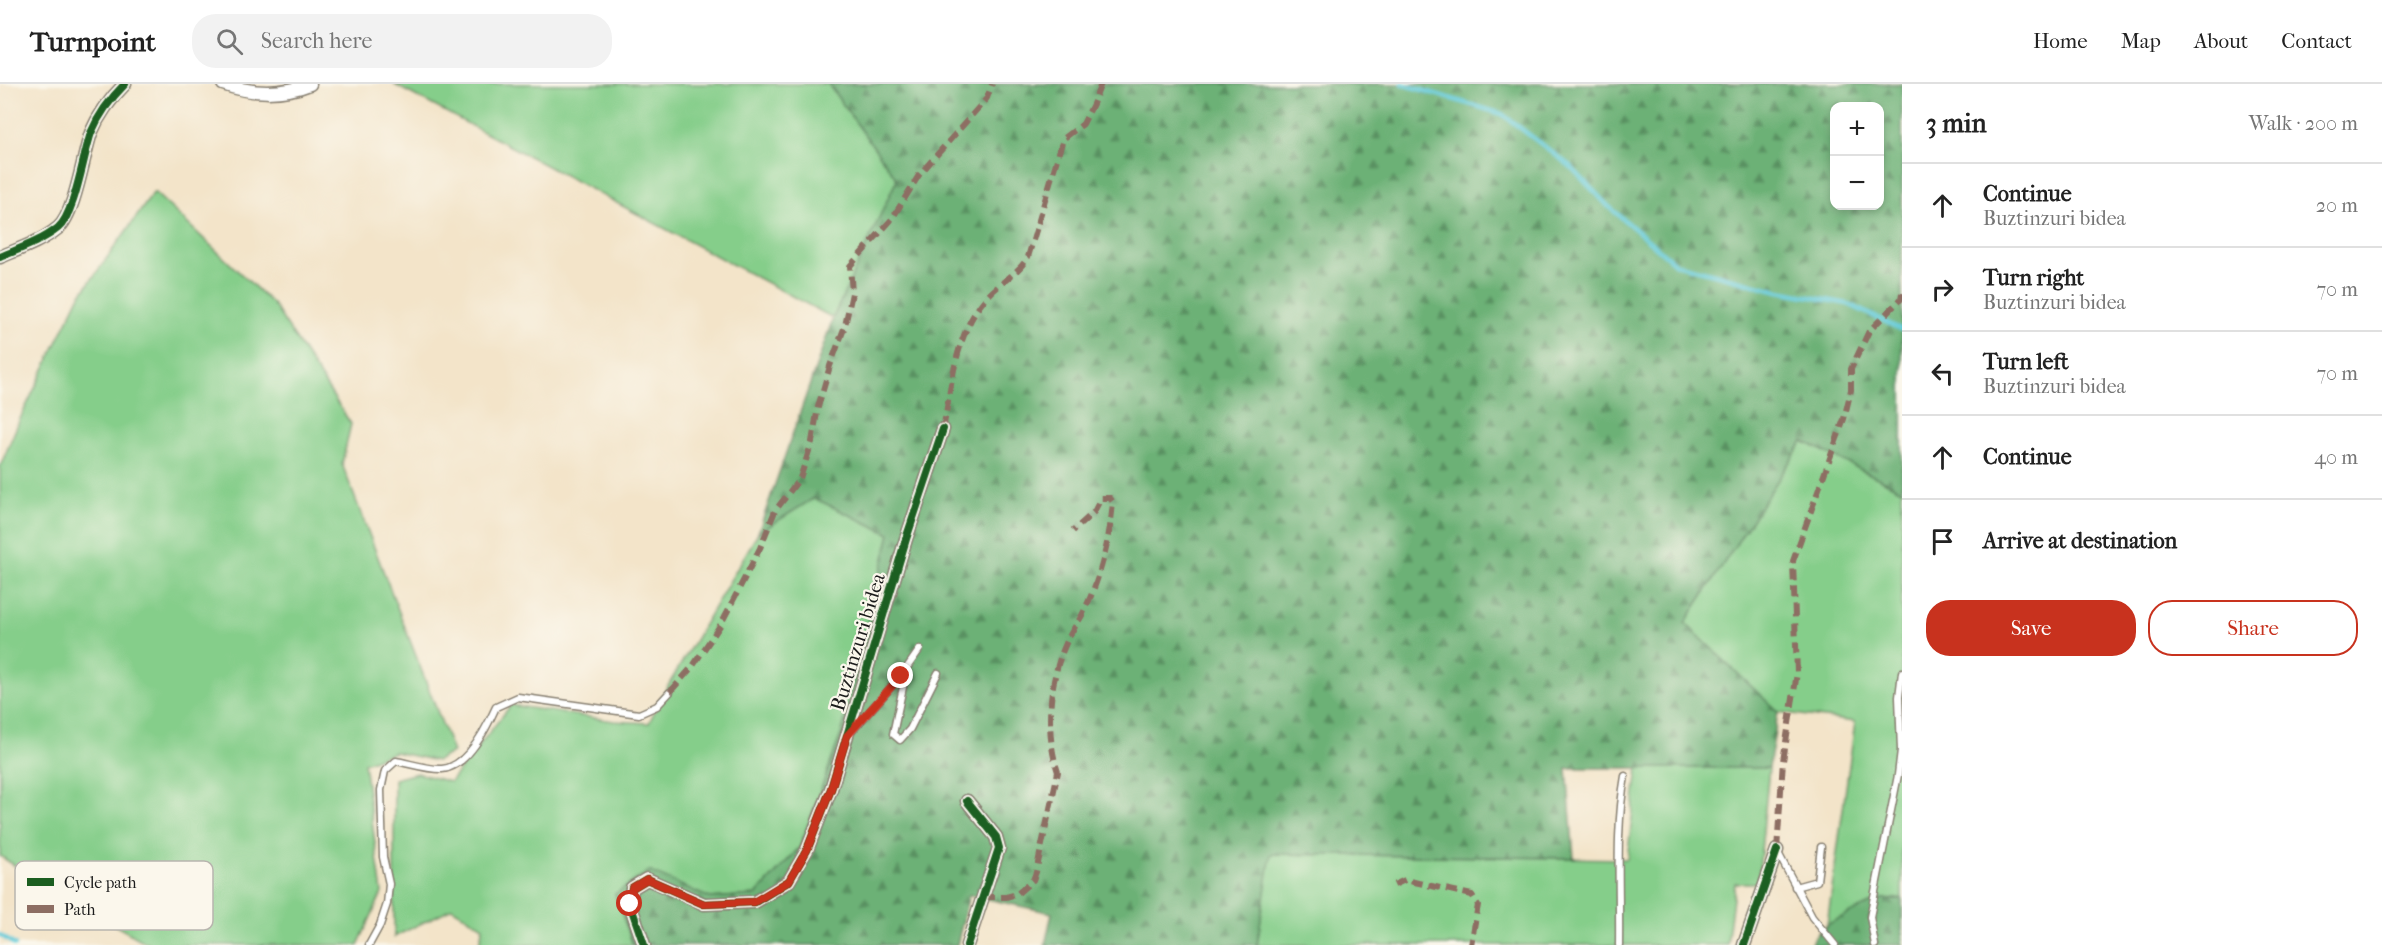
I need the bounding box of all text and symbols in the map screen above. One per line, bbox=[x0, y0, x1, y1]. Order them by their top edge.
search box bbox=[192, 14, 612, 68]
text: Turnpoint bbox=[30, 25, 156, 58]
icon: search bbox=[213, 25, 246, 58]
text: Search here bbox=[261, 28, 372, 54]
text: Home bbox=[2033, 29, 2088, 53]
text: Map bbox=[2121, 29, 2161, 53]
text: About bbox=[2194, 29, 2248, 53]
text: Contact bbox=[2281, 29, 2352, 53]
map controls bbox=[1830, 102, 1884, 210]
button: + bbox=[1830, 102, 1884, 156]
text: 3 min bbox=[1926, 108, 1987, 139]
text: Walk · 200 m bbox=[2249, 112, 2358, 135]
button: − bbox=[1830, 156, 1884, 210]
text: Continue bbox=[1983, 181, 2072, 207]
icon: ahead bbox=[1926, 189, 1959, 222]
text: 20 m bbox=[2316, 194, 2358, 217]
text: Buztinzuri bidea bbox=[1983, 207, 2126, 230]
text: Turn right bbox=[1983, 265, 2084, 291]
icon: right bbox=[1926, 273, 1959, 306]
text: 70 m bbox=[2316, 278, 2358, 301]
text: Buztinzuri bidea bbox=[1983, 291, 2126, 314]
text: Turn left bbox=[1983, 349, 2069, 375]
icon: left bbox=[1926, 357, 1959, 390]
text: 70 m bbox=[2316, 362, 2358, 385]
text: Buztinzuri bidea bbox=[1983, 375, 2126, 398]
icon: ahead bbox=[1926, 441, 1959, 474]
text: Continue bbox=[1983, 444, 2072, 470]
text: 40 m bbox=[2314, 446, 2358, 469]
icon: arrive bbox=[1926, 525, 1959, 558]
text: Arrive at destination bbox=[1983, 528, 2177, 554]
street label: Buztinzuri bidea bbox=[826, 570, 890, 714]
button: Save bbox=[1926, 600, 2136, 656]
button: Share bbox=[2148, 600, 2358, 656]
route end bbox=[887, 662, 913, 688]
legend bbox=[15, 861, 213, 930]
text: Cycle path bbox=[64, 873, 136, 892]
route start bbox=[616, 890, 642, 916]
text: Path bbox=[64, 900, 96, 919]

